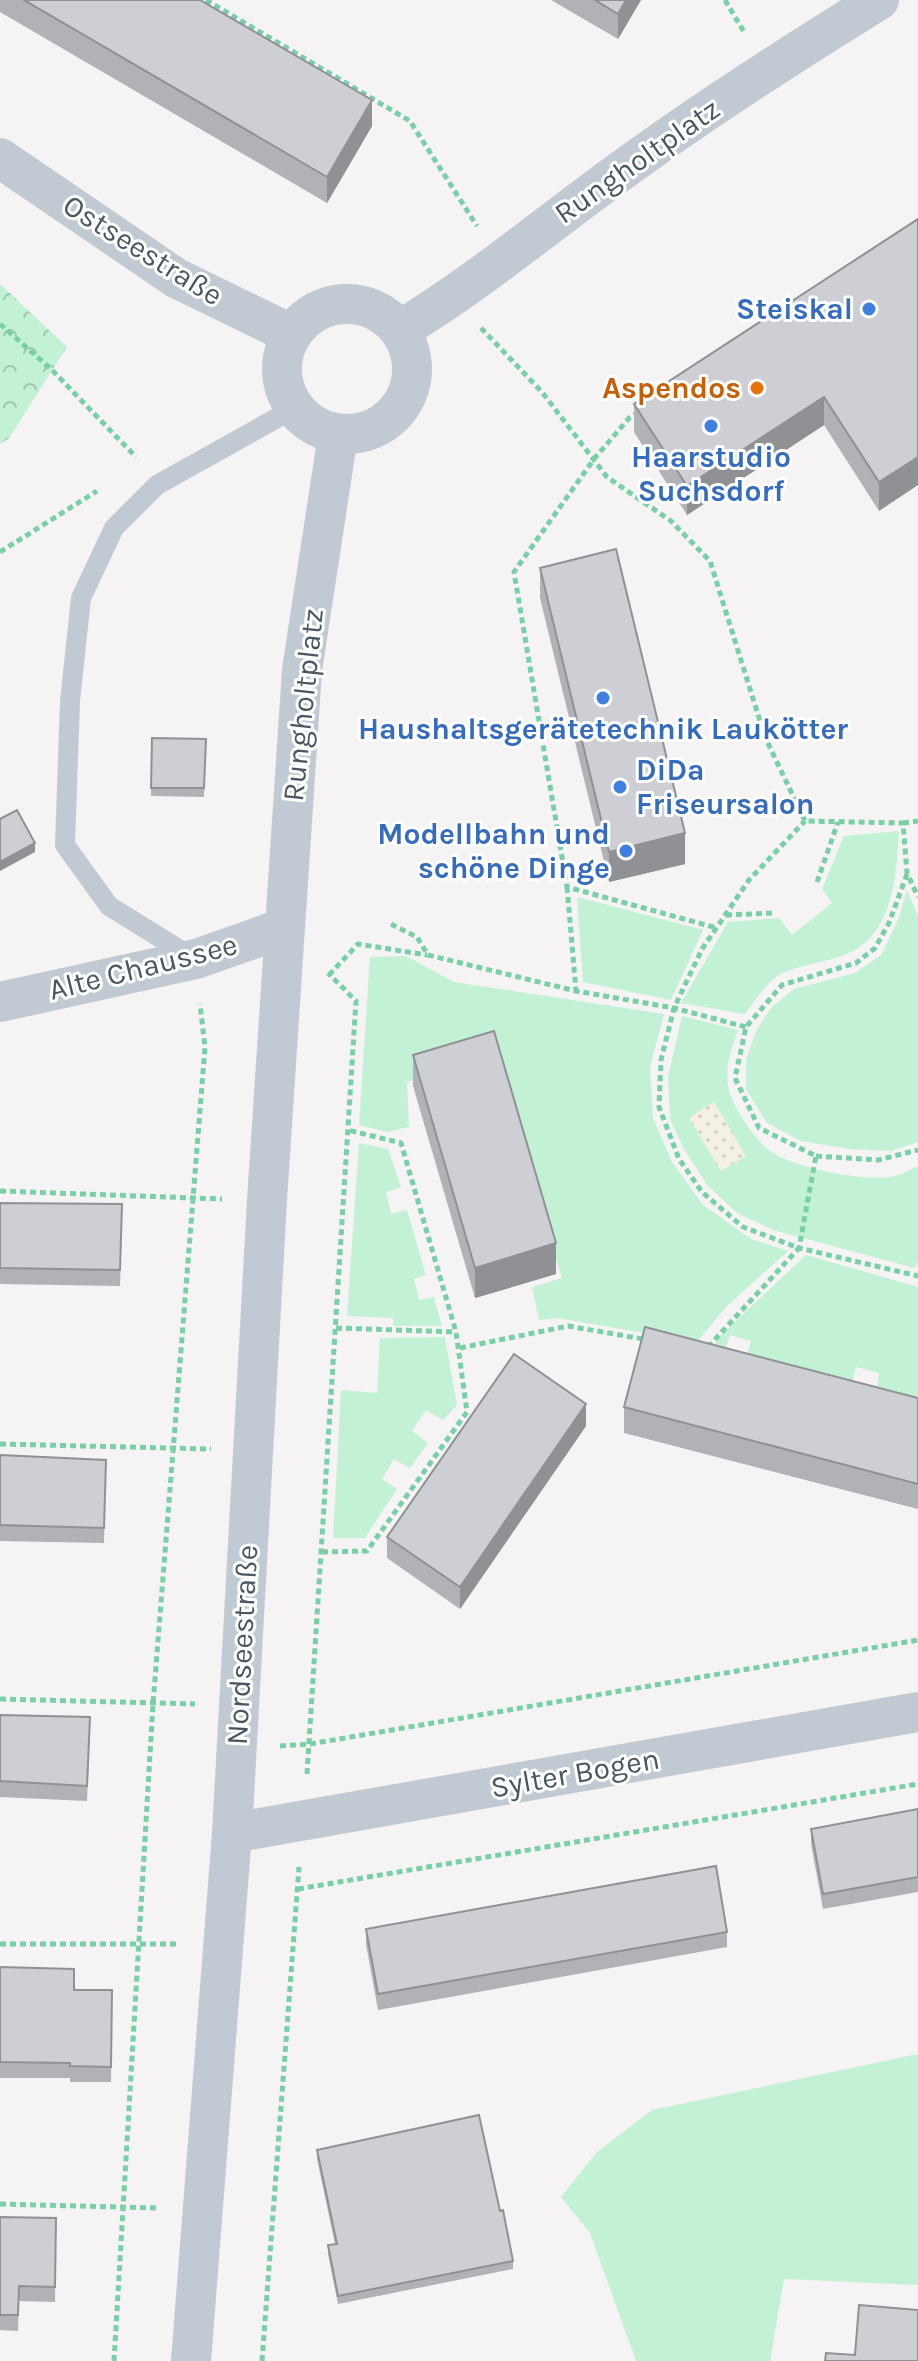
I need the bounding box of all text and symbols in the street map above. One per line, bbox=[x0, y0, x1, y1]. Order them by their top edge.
street label: Rungholtplatz bbox=[547, 91, 727, 231]
street label: Ostseestraße bbox=[57, 187, 229, 313]
place label: Steiskal bbox=[736, 291, 853, 327]
marker: Steiskal bbox=[860, 300, 878, 318]
place label: Aspendos bbox=[602, 370, 741, 406]
marker: Aspendos bbox=[748, 379, 766, 397]
marker: Haarstudio Suchsdorf bbox=[702, 417, 720, 435]
place label: Haarstudio Suchsdorf bbox=[631, 439, 791, 509]
street label: Rungholtplatz bbox=[275, 607, 331, 803]
marker: Haushaltsgerätetechnik Laukötter bbox=[594, 689, 612, 707]
place label: Haushaltsgerätetechnik Laukötter bbox=[358, 711, 848, 747]
place label: DiDa Friseursalon bbox=[636, 752, 815, 822]
marker: DiDa Friseursalon bbox=[611, 778, 629, 796]
place label: Modellbahn und schöne Dinge bbox=[377, 816, 610, 886]
marker: Modellbahn und schöne Dinge bbox=[617, 842, 635, 860]
street label: Alte Chaussee bbox=[45, 926, 241, 1008]
street label: Nordseestraße bbox=[219, 1544, 265, 1746]
street label: Sylter Bogen bbox=[488, 1740, 662, 1806]

